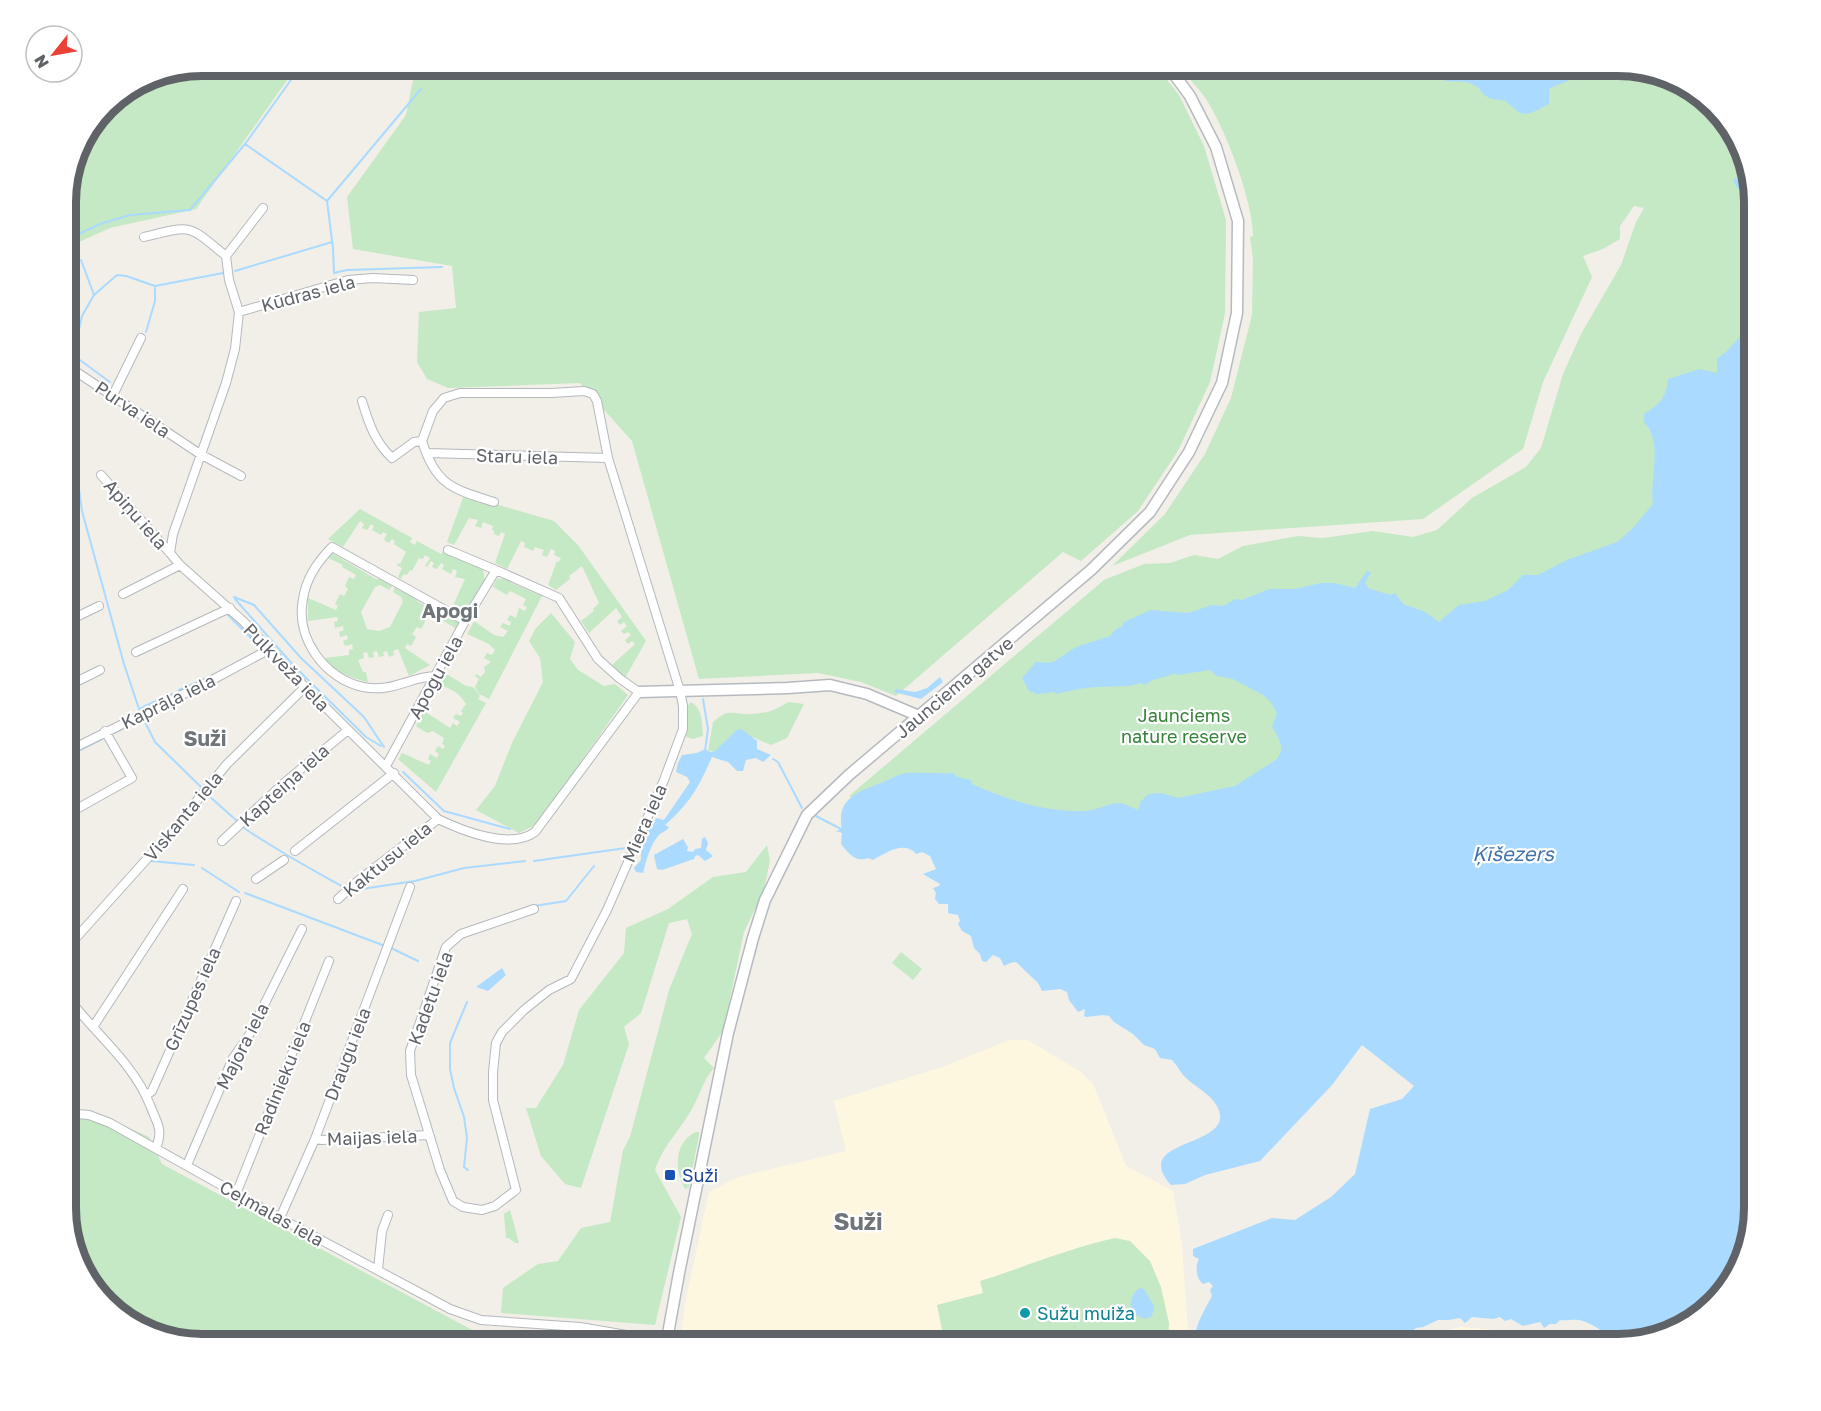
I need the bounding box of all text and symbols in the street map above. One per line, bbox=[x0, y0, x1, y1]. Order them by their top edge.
north arrow bbox=[24, 24, 84, 84]
text: N bbox=[29, 51, 53, 72]
street label: Kūdras iela bbox=[259, 270, 357, 316]
street label: Purva iela bbox=[91, 376, 175, 442]
street label: Staru iela bbox=[476, 444, 558, 468]
street label: Apiņu iela bbox=[99, 474, 172, 554]
district label: Apogi bbox=[422, 598, 478, 622]
street label: Pulkveža iela bbox=[239, 618, 335, 716]
street label: Jaunciema gatve bbox=[891, 631, 1017, 743]
street label: Apogu iela bbox=[403, 632, 467, 722]
street label: Kaprāļa iela bbox=[117, 669, 219, 733]
park label: Jaunciems nature reserve bbox=[1121, 704, 1247, 747]
district label: Suži bbox=[183, 725, 227, 751]
street label: Kapteiņa iela bbox=[235, 739, 334, 832]
street label: Viskanta iela bbox=[139, 767, 227, 865]
street label: Miera iela bbox=[617, 780, 671, 866]
street label: Kaktusu iela bbox=[338, 817, 436, 901]
water label: Ķīšezers bbox=[1472, 841, 1555, 866]
street label: Grīzupes iela bbox=[159, 944, 225, 1054]
street label: Kadetu iela bbox=[403, 948, 457, 1048]
street label: Majora iela bbox=[211, 999, 273, 1093]
street label: Draugu iela bbox=[319, 1004, 375, 1104]
street label: Radinieku iela bbox=[249, 1018, 315, 1138]
street label: Maijas iela bbox=[326, 1124, 418, 1150]
place label: Suži bbox=[682, 1164, 718, 1186]
marker: Suži bbox=[663, 1168, 677, 1182]
street label: Ceļmalas iela bbox=[216, 1175, 328, 1251]
district label: Suži bbox=[833, 1206, 883, 1235]
place label: Sužu muiža bbox=[1037, 1302, 1135, 1324]
marker: Sužu muiža bbox=[1018, 1306, 1032, 1320]

